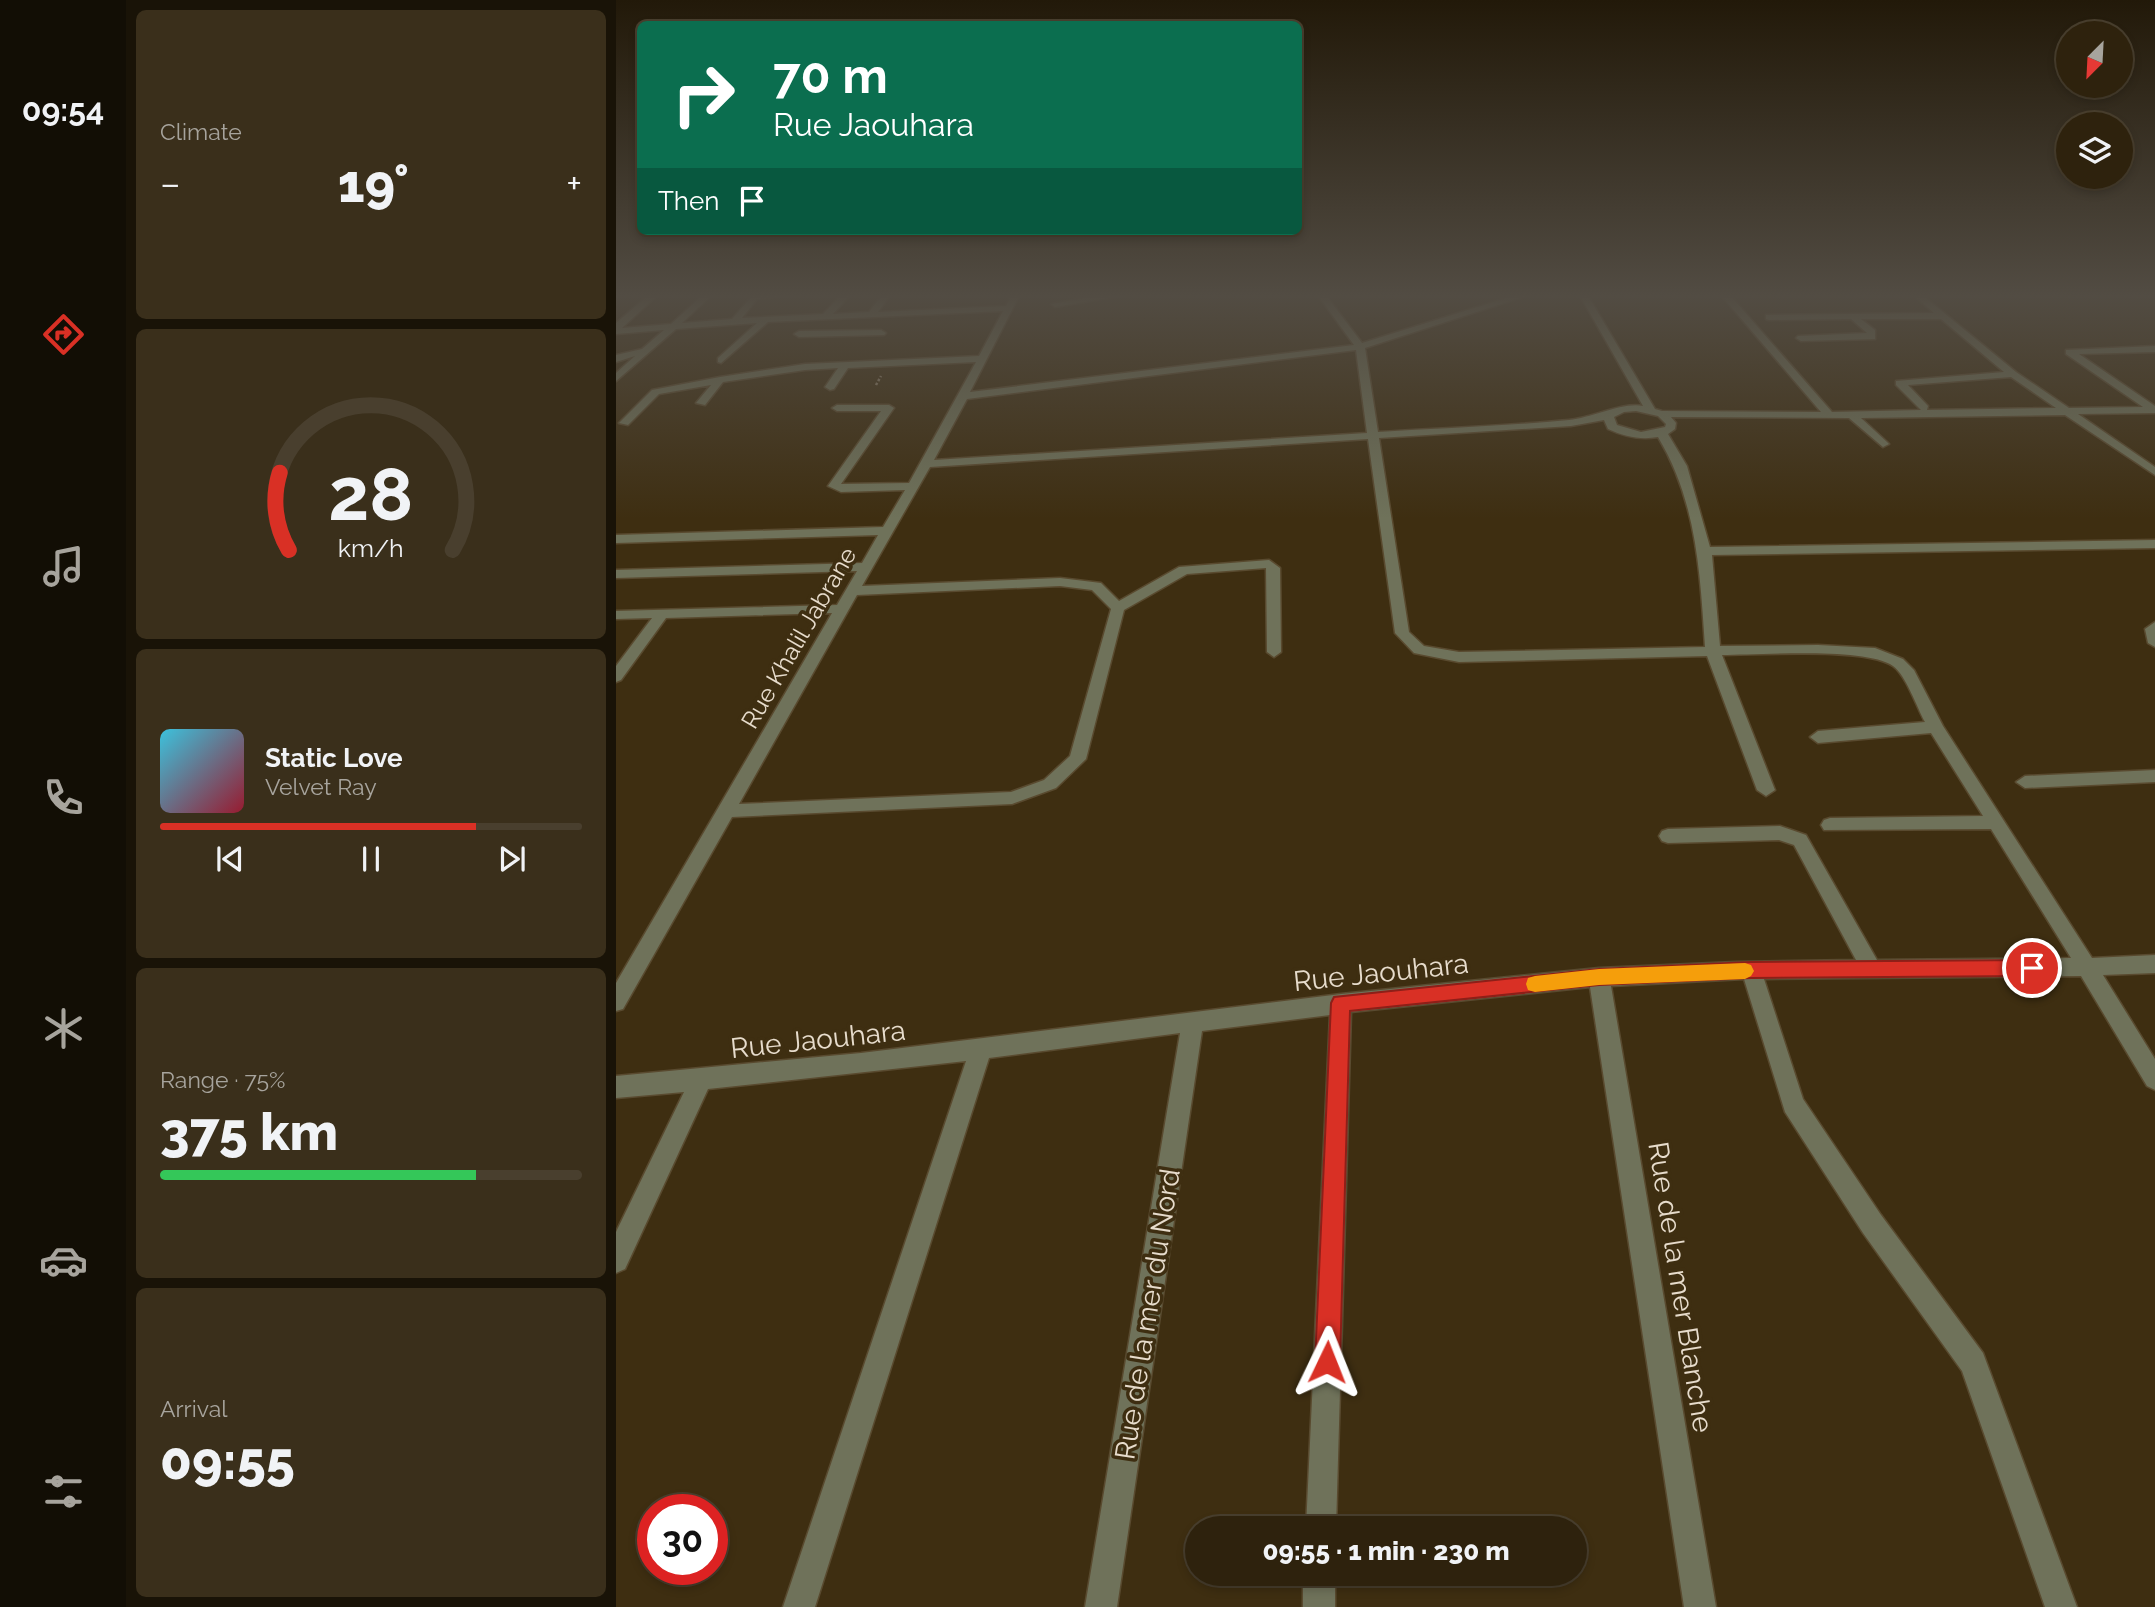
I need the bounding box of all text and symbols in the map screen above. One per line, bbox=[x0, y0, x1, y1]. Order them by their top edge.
north arrow bbox=[2056, 21, 2133, 98]
map controls bbox=[2056, 21, 2133, 189]
text: 70 m bbox=[773, 47, 888, 104]
icon: right bbox=[658, 49, 749, 140]
text: 09:54 bbox=[22, 91, 104, 128]
text: Rue Jaouhara bbox=[773, 106, 974, 143]
button: layers bbox=[2056, 112, 2133, 189]
text: Climate bbox=[160, 118, 242, 145]
text: 19° bbox=[338, 153, 409, 214]
text: − bbox=[160, 161, 180, 206]
text: + bbox=[566, 161, 582, 206]
icon: arrive bbox=[733, 182, 771, 220]
text: Then bbox=[658, 186, 719, 216]
icon: directions bbox=[39, 310, 88, 359]
text: 28 bbox=[328, 453, 414, 538]
text: km/h bbox=[338, 533, 404, 563]
icon: music bbox=[39, 542, 88, 591]
street label: Rue Khalil Jabrane bbox=[735, 542, 862, 733]
text: Static Love bbox=[265, 743, 403, 773]
icon: phone bbox=[39, 773, 88, 822]
text: Velvet Ray bbox=[265, 773, 377, 800]
icon: previous bbox=[211, 840, 249, 878]
icon: pause bbox=[352, 840, 390, 878]
icon: next bbox=[493, 840, 531, 878]
pin bbox=[2002, 938, 2062, 998]
street label: Rue Jaouhara bbox=[1292, 947, 1470, 998]
icon: arrive bbox=[2013, 949, 2051, 987]
icon: climate bbox=[39, 1004, 88, 1053]
street label: Rue Jaouhara bbox=[729, 1014, 907, 1065]
text: Range · 75% bbox=[160, 1066, 285, 1093]
text: 375 km bbox=[160, 1101, 338, 1162]
street label: Rue de la mer Blanche bbox=[1641, 1139, 1720, 1435]
street label: Rue de la mer du Nord bbox=[1108, 1166, 1187, 1462]
icon: car bbox=[39, 1236, 88, 1285]
position arrow bbox=[1290, 1325, 1364, 1399]
text: Arrival bbox=[160, 1395, 227, 1422]
text: 09:55 bbox=[160, 1430, 295, 1491]
icon: filters bbox=[39, 1467, 88, 1516]
speed limit sign: 30 bbox=[637, 1494, 728, 1585]
text: 09:55 · 1 min · 230 m bbox=[1262, 1536, 1510, 1566]

